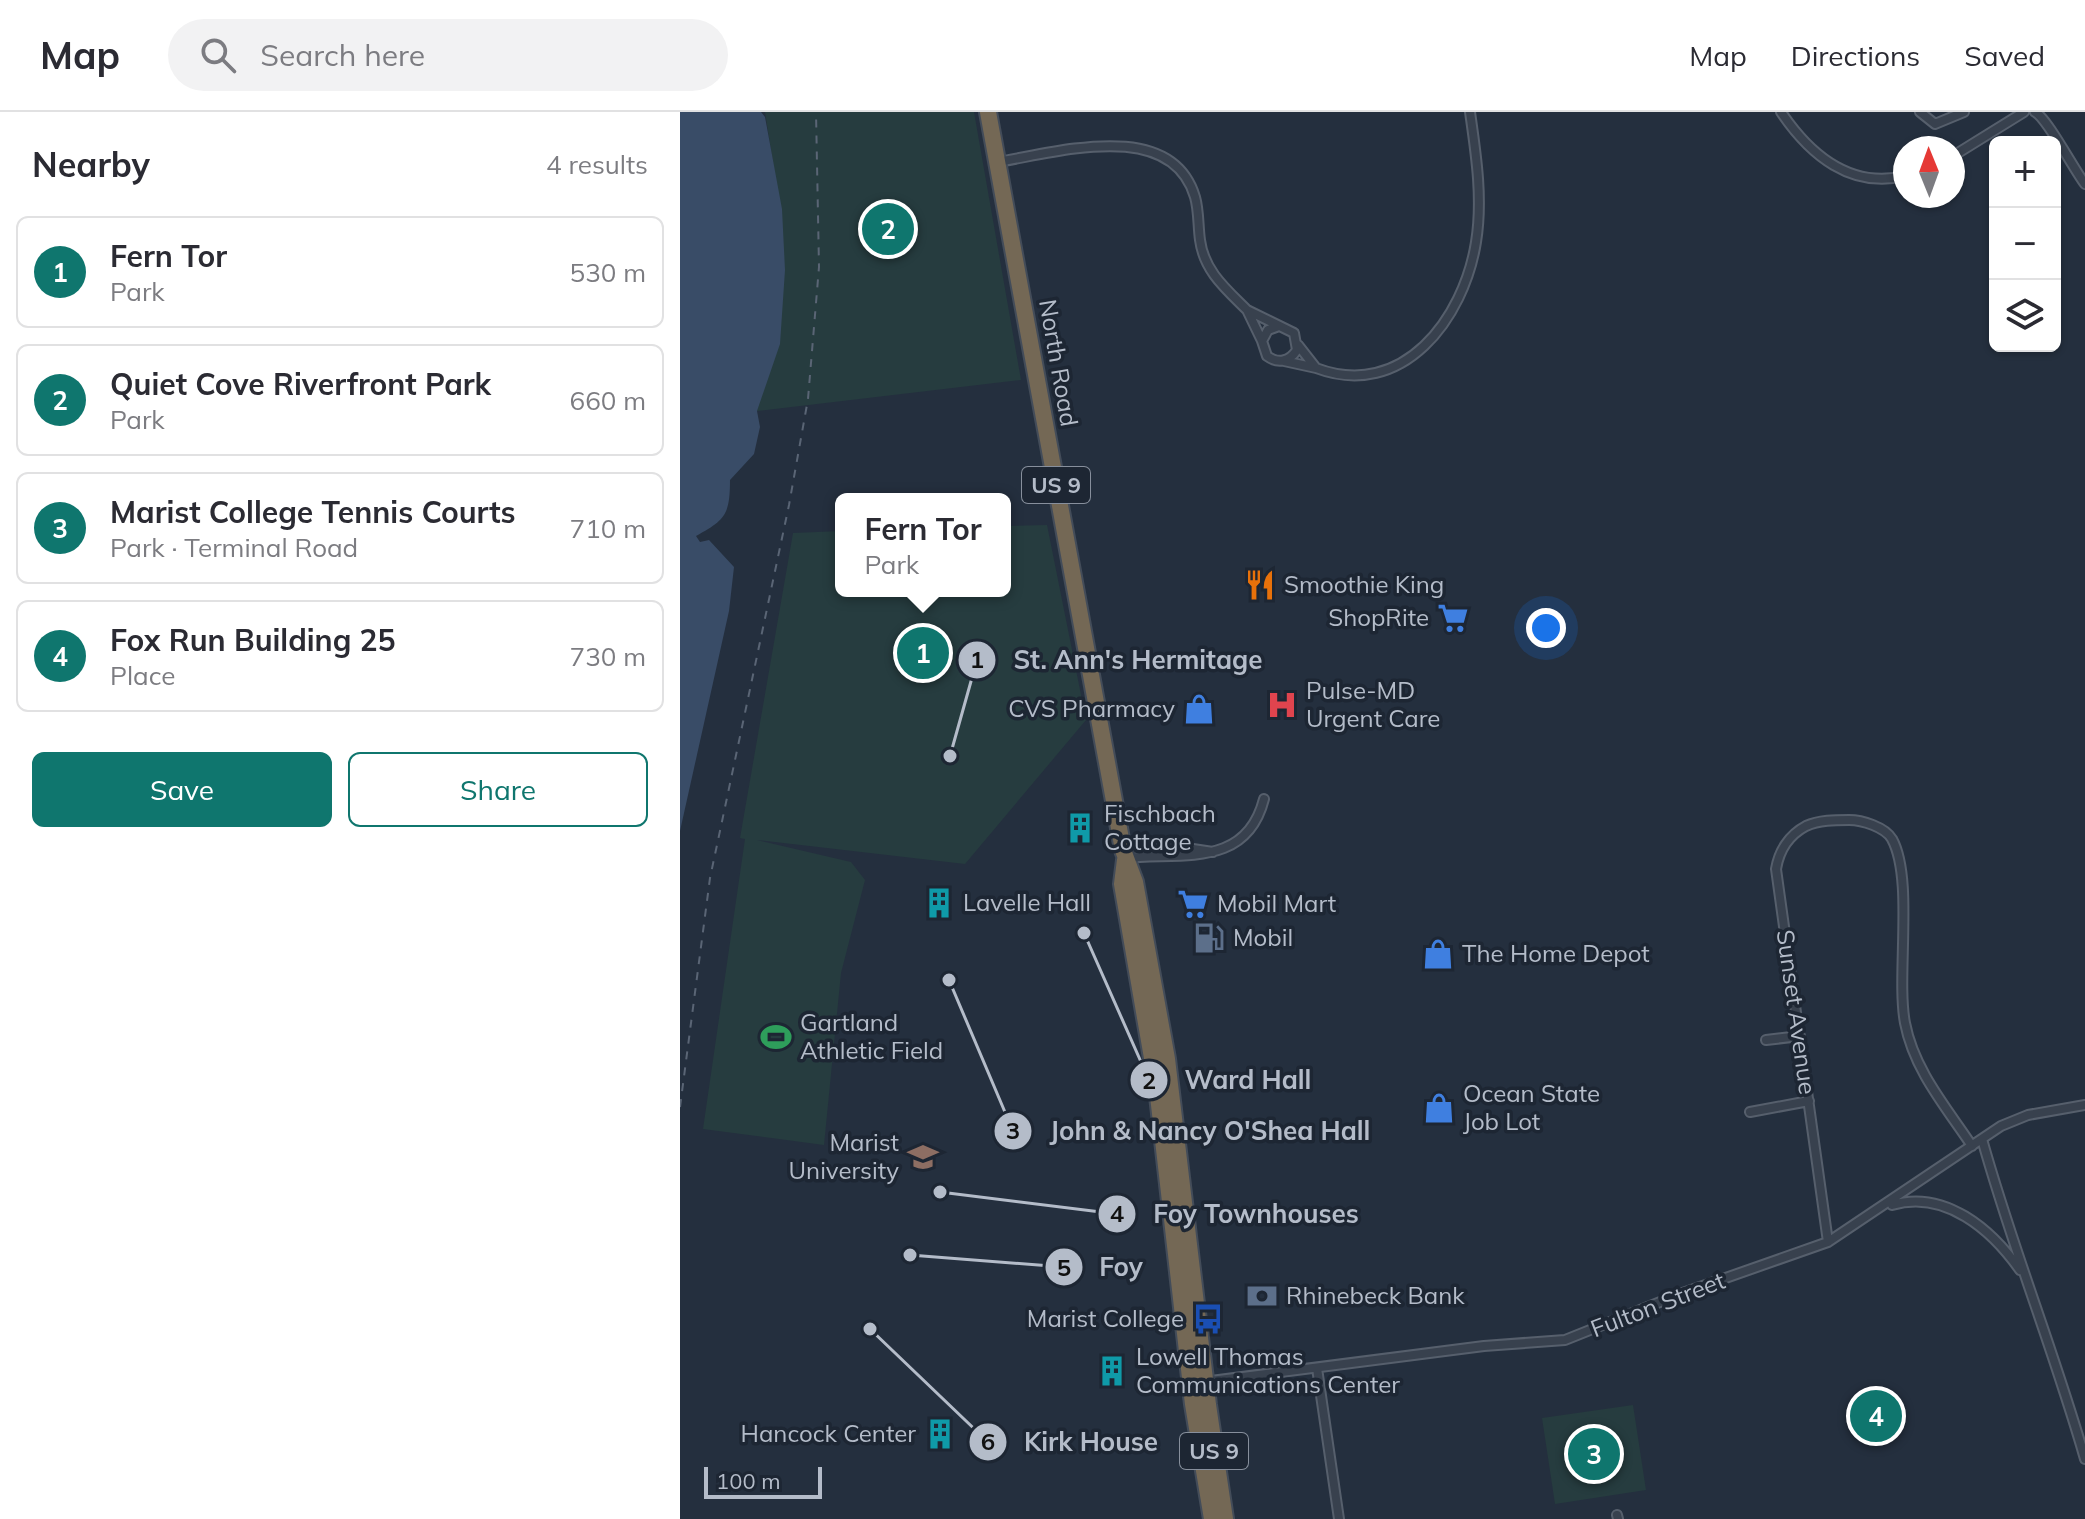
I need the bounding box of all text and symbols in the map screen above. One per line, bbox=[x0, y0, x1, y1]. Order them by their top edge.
search box bbox=[168, 19, 728, 91]
text: Map bbox=[40, 31, 120, 79]
icon: search bbox=[196, 33, 240, 77]
text: Search here bbox=[260, 36, 425, 74]
text: Map bbox=[1689, 38, 1747, 73]
text: Directions bbox=[1791, 38, 1920, 73]
text: Saved bbox=[1964, 38, 2045, 73]
north arrow bbox=[1893, 136, 1965, 208]
map controls bbox=[1989, 136, 2061, 352]
button: + bbox=[1989, 136, 2061, 208]
text: Nearby bbox=[32, 143, 150, 186]
text: 4 results bbox=[546, 148, 648, 181]
pin: 2 bbox=[862, 199, 914, 259]
button: − bbox=[1989, 208, 2061, 280]
text: Fern Tor bbox=[110, 237, 227, 275]
text: 1 bbox=[52, 256, 68, 289]
text: 530 m bbox=[570, 256, 646, 289]
text: Park bbox=[110, 275, 165, 308]
button: layers bbox=[1989, 280, 2061, 352]
street label: North Road bbox=[1033, 297, 1085, 429]
text: Quiet Cove Riverfront Park bbox=[110, 365, 491, 403]
text: 2 bbox=[52, 384, 68, 417]
text: 660 m bbox=[570, 384, 646, 417]
text: Park bbox=[110, 403, 165, 436]
road number: US 9 bbox=[1022, 467, 1090, 503]
text: Marist College Tennis Courts bbox=[110, 493, 516, 531]
popup bbox=[835, 493, 1011, 597]
text: Fern Tor bbox=[865, 510, 981, 548]
text: 3 bbox=[52, 512, 68, 545]
text: 710 m bbox=[570, 512, 646, 545]
text: Park · Terminal Road bbox=[110, 531, 358, 564]
text: Park bbox=[865, 548, 919, 581]
restaurant icon: Smoothie King bbox=[1243, 568, 1277, 602]
place label: Smoothie King bbox=[1284, 569, 1444, 599]
supermarket icon: ShopRite bbox=[1436, 601, 1470, 635]
place label: ShopRite bbox=[1328, 602, 1429, 632]
your location bbox=[1526, 608, 1566, 648]
text: Fox Run Building 25 bbox=[110, 621, 396, 659]
pin: 1 bbox=[897, 623, 949, 683]
callout: St. Ann's Hermitage bbox=[957, 635, 1278, 685]
text: 4 bbox=[52, 640, 68, 673]
text: 730 m bbox=[570, 640, 646, 673]
text: St. Ann's Hermitage bbox=[1013, 643, 1263, 676]
text: 1 bbox=[970, 644, 984, 674]
text: Place bbox=[110, 659, 175, 692]
place label: Pulse-MD Urgent Care bbox=[1306, 675, 1440, 733]
hospital icon: Pulse-MD Urgent Care bbox=[1265, 688, 1299, 722]
shop icon: CVS Pharmacy bbox=[1182, 692, 1216, 726]
place label: CVS Pharmacy bbox=[1008, 693, 1175, 723]
button: Save bbox=[32, 752, 332, 827]
button: Share bbox=[348, 752, 648, 827]
place label: Fischbach Cottage bbox=[1104, 798, 1216, 856]
building icon: Fischbach Cottage bbox=[1063, 811, 1097, 845]
building icon: Lavelle Hall bbox=[922, 886, 956, 920]
place label: Lavelle Hall bbox=[963, 887, 1091, 917]
supermarket icon: Mobil Mart bbox=[1176, 887, 1210, 921]
place label: Mobil Mart bbox=[1217, 888, 1336, 918]
fuel station icon: Mobil bbox=[1192, 921, 1226, 955]
place label: Mobil bbox=[1233, 922, 1293, 952]
street label: Sunset Avenue bbox=[1771, 928, 1823, 1096]
shop icon: The Home Depot bbox=[1421, 937, 1455, 971]
place label: The Home Depot bbox=[1462, 938, 1650, 968]
place label: Gartland Athletic Field bbox=[800, 1007, 943, 1065]
sports icon: Gartland Athletic Field bbox=[759, 1020, 793, 1054]
callout: Ward Hall bbox=[1129, 1055, 1328, 1105]
text: Ward Hall bbox=[1185, 1063, 1311, 1096]
text: 2 bbox=[1142, 1065, 1156, 1095]
place label: Ocean State Job Lot bbox=[1463, 1078, 1600, 1136]
shop icon: Ocean State Job Lot bbox=[1422, 1091, 1456, 1125]
callout: John & Nancy O'Shea Hall bbox=[993, 1106, 1386, 1156]
text: John & Nancy O'Shea Hall bbox=[1050, 1114, 1370, 1147]
text: 3 bbox=[1006, 1115, 1020, 1145]
place label: Marist University bbox=[789, 1127, 899, 1185]
school or university icon: Marist University bbox=[906, 1140, 940, 1174]
callout: Foy Townhouses bbox=[1097, 1189, 1374, 1239]
text: Foy Townhouses bbox=[1153, 1197, 1359, 1230]
text: 4 bbox=[1110, 1198, 1124, 1228]
callout: Foy bbox=[1044, 1242, 1159, 1292]
text: Foy bbox=[1099, 1250, 1144, 1283]
text: 5 bbox=[1057, 1252, 1071, 1282]
street label: Fulton Street bbox=[1586, 1265, 1729, 1343]
bank icon: Rhinebeck Bank bbox=[1245, 1279, 1279, 1313]
place label: Rhinebeck Bank bbox=[1286, 1280, 1465, 1310]
bus stop icon: Marist College bbox=[1191, 1302, 1225, 1336]
place label: Marist College bbox=[1027, 1303, 1184, 1333]
place label: Lowell Thomas Communications Center bbox=[1136, 1341, 1400, 1399]
building icon: Lowell Thomas Communications Center bbox=[1095, 1354, 1129, 1388]
pin: 4 bbox=[1850, 1386, 1902, 1446]
building icon: Hancock Center bbox=[923, 1417, 957, 1451]
callout: Kirk House bbox=[968, 1417, 1174, 1467]
place label: Hancock Center bbox=[741, 1418, 916, 1448]
pin: 3 bbox=[1568, 1424, 1620, 1484]
text: Kirk House bbox=[1024, 1425, 1158, 1458]
text: 6 bbox=[981, 1426, 995, 1456]
road number: US 9 bbox=[1180, 1433, 1248, 1469]
scale bar bbox=[704, 1463, 822, 1499]
text: 100 m bbox=[716, 1467, 781, 1495]

